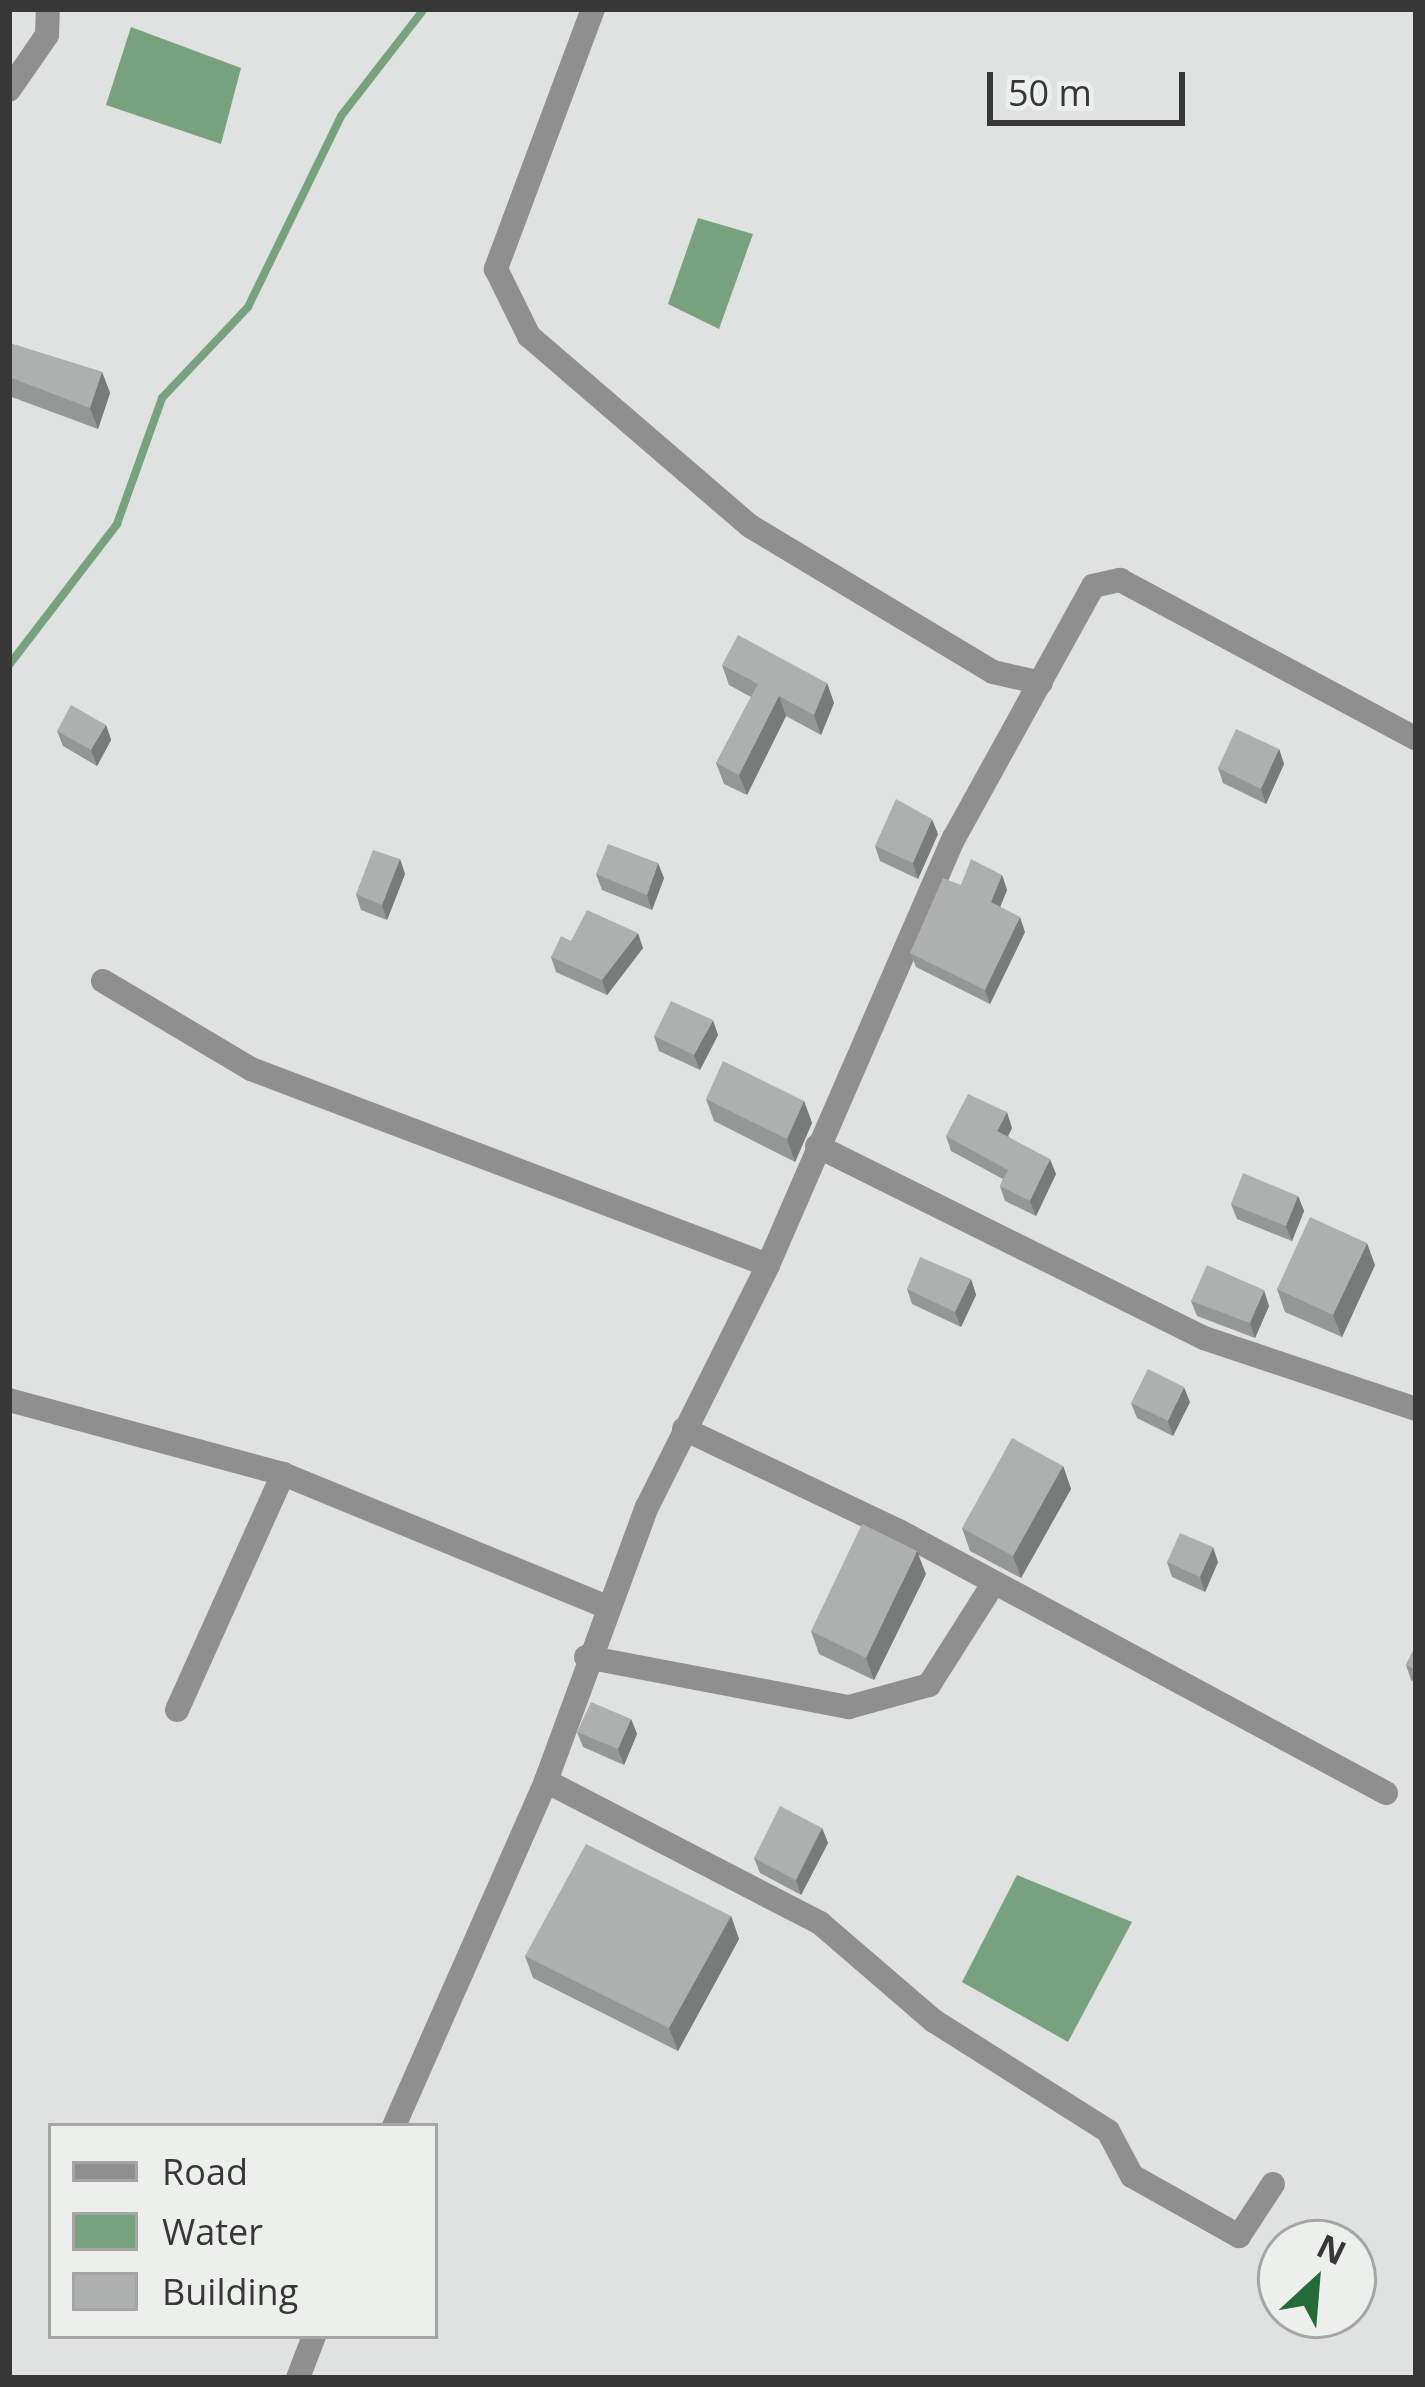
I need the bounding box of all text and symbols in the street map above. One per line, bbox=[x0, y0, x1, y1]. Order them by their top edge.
scale bar bbox=[993, 48, 1191, 122]
text: 50 m bbox=[1008, 68, 1092, 117]
legend bbox=[48, 2123, 438, 2339]
text: Road bbox=[162, 2147, 248, 2196]
text: Water bbox=[162, 2207, 263, 2256]
north arrow bbox=[1257, 2219, 1377, 2339]
text: N bbox=[1310, 2223, 1354, 2275]
text: Building bbox=[162, 2267, 298, 2316]

